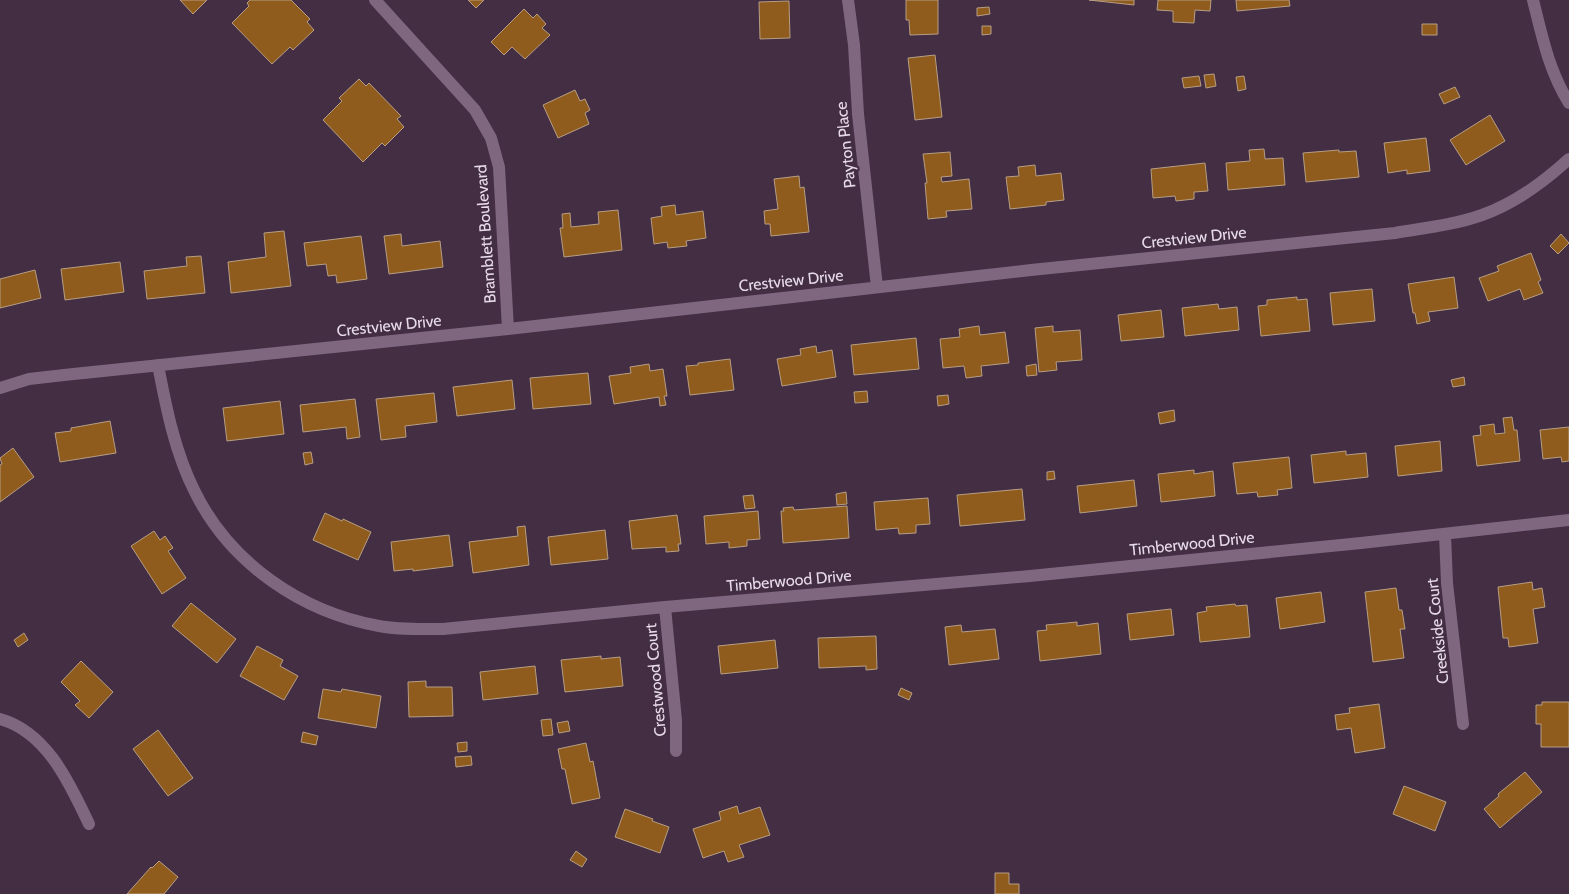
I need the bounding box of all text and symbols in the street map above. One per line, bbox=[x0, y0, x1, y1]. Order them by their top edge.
street label: Payton Place bbox=[832, 101, 859, 189]
street label: Bramblett Boulevard bbox=[471, 164, 500, 304]
street label: Crestview Drive bbox=[1141, 223, 1247, 252]
street label: Crestview Drive bbox=[738, 266, 844, 295]
street label: Crestview Drive bbox=[336, 311, 442, 340]
street label: Timberwood Drive bbox=[1129, 527, 1255, 560]
street label: Timberwood Drive bbox=[726, 566, 852, 595]
street label: Creekside Court bbox=[1422, 577, 1452, 685]
street label: Crestwood Court bbox=[641, 622, 670, 737]

